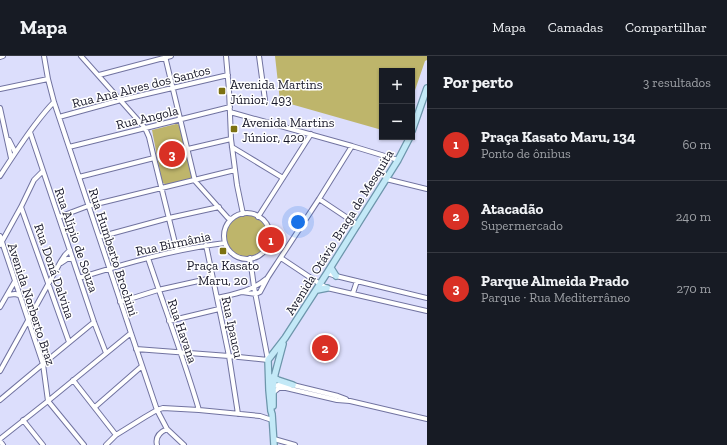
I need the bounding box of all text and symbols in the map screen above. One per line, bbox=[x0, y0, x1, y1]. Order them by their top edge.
text: Mapa bbox=[20, 16, 67, 39]
text: Mapa bbox=[492, 19, 526, 36]
text: Camadas bbox=[548, 19, 603, 36]
text: Compartilhar bbox=[625, 19, 707, 36]
street label: Rua Ana Alves dos Santos bbox=[70, 62, 212, 111]
map controls bbox=[379, 68, 415, 140]
button: + bbox=[379, 68, 415, 104]
text: Por perto bbox=[443, 72, 513, 92]
text: 3 resultados bbox=[643, 75, 711, 90]
place label: Avenida Martins Júnior, 493 bbox=[230, 77, 323, 107]
marker: Avenida Martins Júnior, 493 bbox=[217, 86, 227, 96]
street label: Rua Angola bbox=[114, 102, 180, 132]
button: − bbox=[379, 104, 415, 140]
place label: Avenida Martins Júnior, 420 bbox=[242, 115, 335, 145]
marker: Avenida Martins Júnior, 420 bbox=[229, 124, 239, 134]
text: Praça Kasato Maru, 134 bbox=[481, 128, 636, 146]
text: 1 bbox=[453, 137, 459, 152]
text: 60 m bbox=[682, 137, 711, 152]
pin: 3 bbox=[159, 139, 185, 169]
street label: Avenida Otávio Braga de Mesquita bbox=[282, 146, 397, 318]
text: Ponto de ônibus bbox=[481, 146, 571, 161]
street label: Rua Alípio de Souza bbox=[52, 186, 102, 295]
street label: Rua Humberto Brochini bbox=[86, 186, 141, 318]
text: Atacadão bbox=[481, 200, 543, 218]
text: 2 bbox=[453, 209, 459, 224]
text: 240 m bbox=[676, 209, 711, 224]
your location bbox=[288, 212, 308, 232]
text: Supermercado bbox=[481, 218, 563, 233]
street label: Rua Doná Dalvina bbox=[31, 222, 78, 321]
pin: 1 bbox=[258, 225, 284, 255]
street label: Rua Birmânia bbox=[134, 228, 213, 259]
street label: Avenida Norberto Braz bbox=[5, 241, 58, 367]
marker: Praça Kasato Maru, 20 bbox=[218, 246, 228, 256]
place label: Praça Kasato Maru, 20 bbox=[187, 258, 260, 288]
text: Parque Almeida Prado bbox=[481, 272, 629, 290]
text: 3 bbox=[453, 281, 459, 296]
text: 270 m bbox=[677, 281, 711, 296]
text: Parque · Rua Mediterrâneo bbox=[481, 290, 630, 305]
street label: Rua Ipaucu bbox=[219, 295, 246, 360]
street label: Rua Havana bbox=[165, 297, 201, 366]
pin: 2 bbox=[312, 333, 338, 363]

